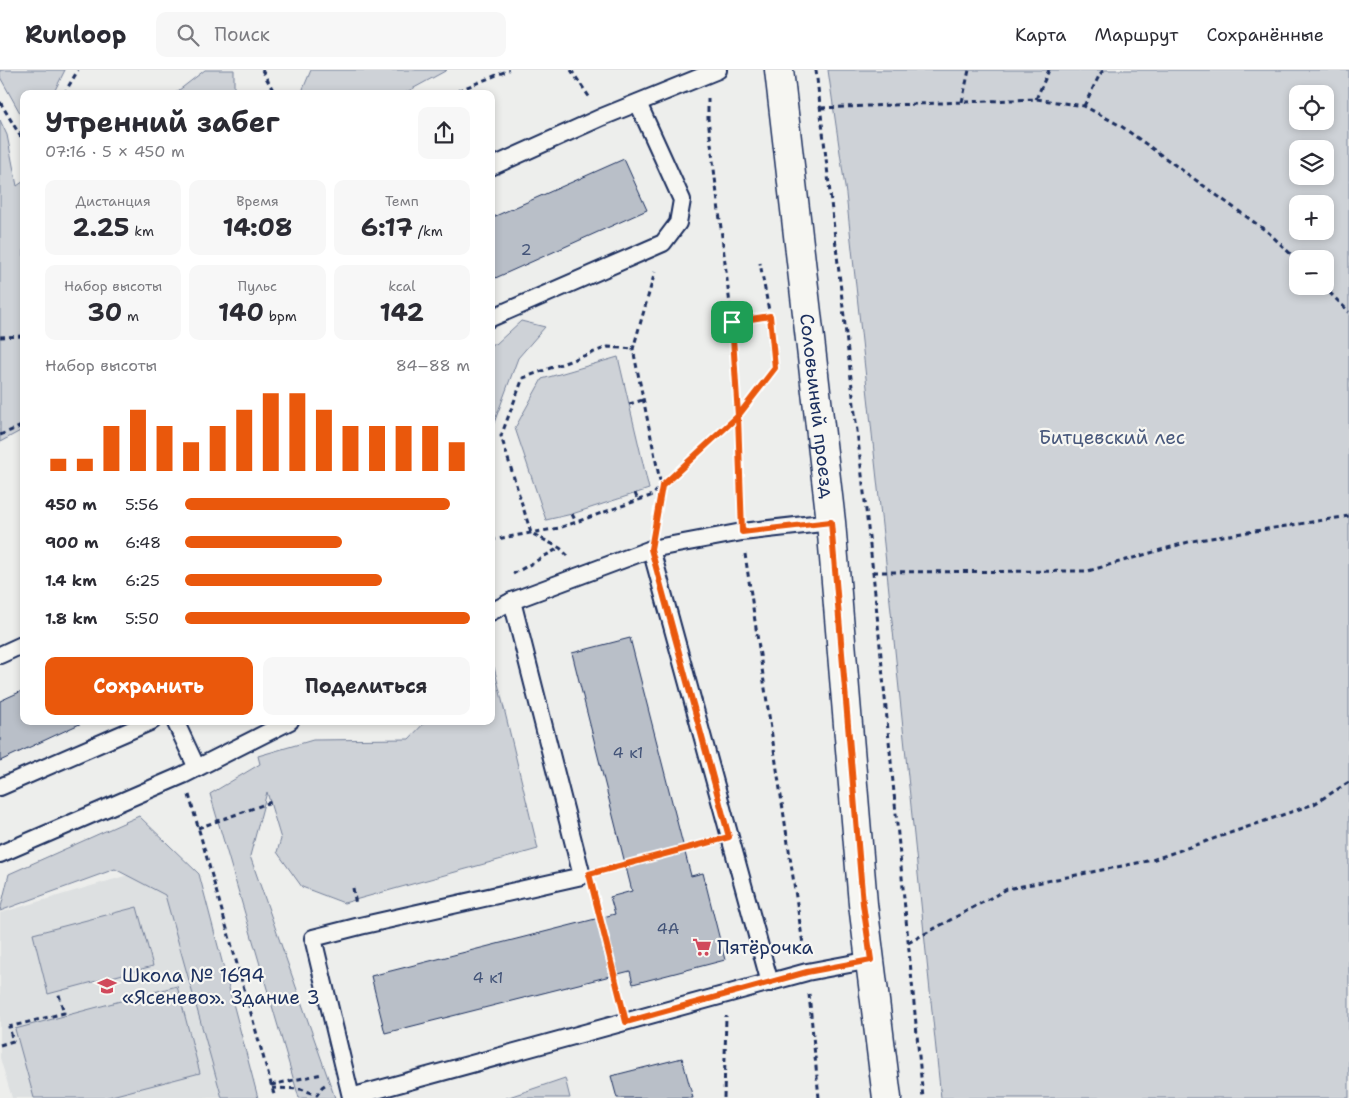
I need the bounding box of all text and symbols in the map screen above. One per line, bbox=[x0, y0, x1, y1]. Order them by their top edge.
search box bbox=[156, 12, 506, 57]
text: Runloop bbox=[25, 19, 126, 51]
icon: search bbox=[174, 21, 202, 49]
text: Поиск bbox=[214, 22, 270, 47]
text: Карта bbox=[1015, 23, 1066, 47]
text: Маршрут bbox=[1094, 23, 1178, 47]
text: Сохранённые bbox=[1206, 23, 1324, 47]
map controls bbox=[1289, 85, 1334, 295]
button: locate bbox=[1289, 85, 1334, 130]
text: Утренний забег bbox=[45, 103, 280, 141]
button: share bbox=[418, 107, 470, 159]
button: layers bbox=[1289, 140, 1334, 185]
text: 07:16 · 5 × 450 m bbox=[45, 141, 185, 162]
text: Дистанция bbox=[76, 192, 151, 210]
text: Время bbox=[236, 192, 279, 210]
text: Темп bbox=[385, 192, 419, 210]
button: + bbox=[1289, 195, 1334, 240]
text: 2.25 bbox=[72, 210, 129, 244]
text: 14:08 bbox=[222, 210, 292, 244]
text: 6:17 bbox=[361, 210, 413, 244]
text: km bbox=[129, 222, 154, 240]
text: /km bbox=[413, 222, 443, 240]
house number: 2 bbox=[520, 239, 532, 260]
button: − bbox=[1289, 250, 1334, 295]
text: Набор высоты bbox=[64, 277, 162, 295]
text: Пульс bbox=[238, 277, 277, 295]
text: kcal bbox=[388, 277, 415, 295]
text: 30 bbox=[87, 295, 122, 329]
text: 140 bbox=[218, 295, 264, 329]
text: 142 bbox=[380, 295, 424, 329]
pin bbox=[711, 301, 753, 343]
text: m bbox=[122, 307, 139, 325]
text: bpm bbox=[264, 307, 297, 325]
icon: arrive bbox=[718, 308, 746, 336]
street label: Соловьиный проезд bbox=[794, 312, 840, 500]
text: Набор высоты bbox=[45, 355, 157, 376]
text: 84–88 m bbox=[396, 355, 470, 376]
park label: Битцевский лес bbox=[1039, 425, 1185, 450]
text: 450 m bbox=[45, 494, 97, 515]
text: 5:56 bbox=[125, 494, 159, 515]
text: 900 m bbox=[45, 532, 99, 553]
text: 6:48 bbox=[125, 532, 161, 553]
text: 1.4 km bbox=[45, 570, 97, 591]
text: 6:25 bbox=[125, 570, 160, 591]
text: 1.8 km bbox=[45, 608, 97, 629]
text: 5:50 bbox=[125, 608, 159, 629]
button: Сохранить bbox=[45, 657, 253, 715]
button: Поделиться bbox=[263, 657, 470, 715]
house number: 4 к1 bbox=[613, 742, 643, 763]
house number: 4А bbox=[657, 918, 679, 939]
place label: Пятёрочка bbox=[717, 935, 813, 960]
supermarket icon: Пятёрочка bbox=[691, 936, 713, 958]
place label: Школа № 1694 «Ясенево». Здание 3 bbox=[122, 963, 320, 1010]
house number: 4 к1 bbox=[473, 967, 503, 988]
school or university icon: Школа № 1694 «Ясенево». Здание 3 bbox=[96, 975, 118, 997]

